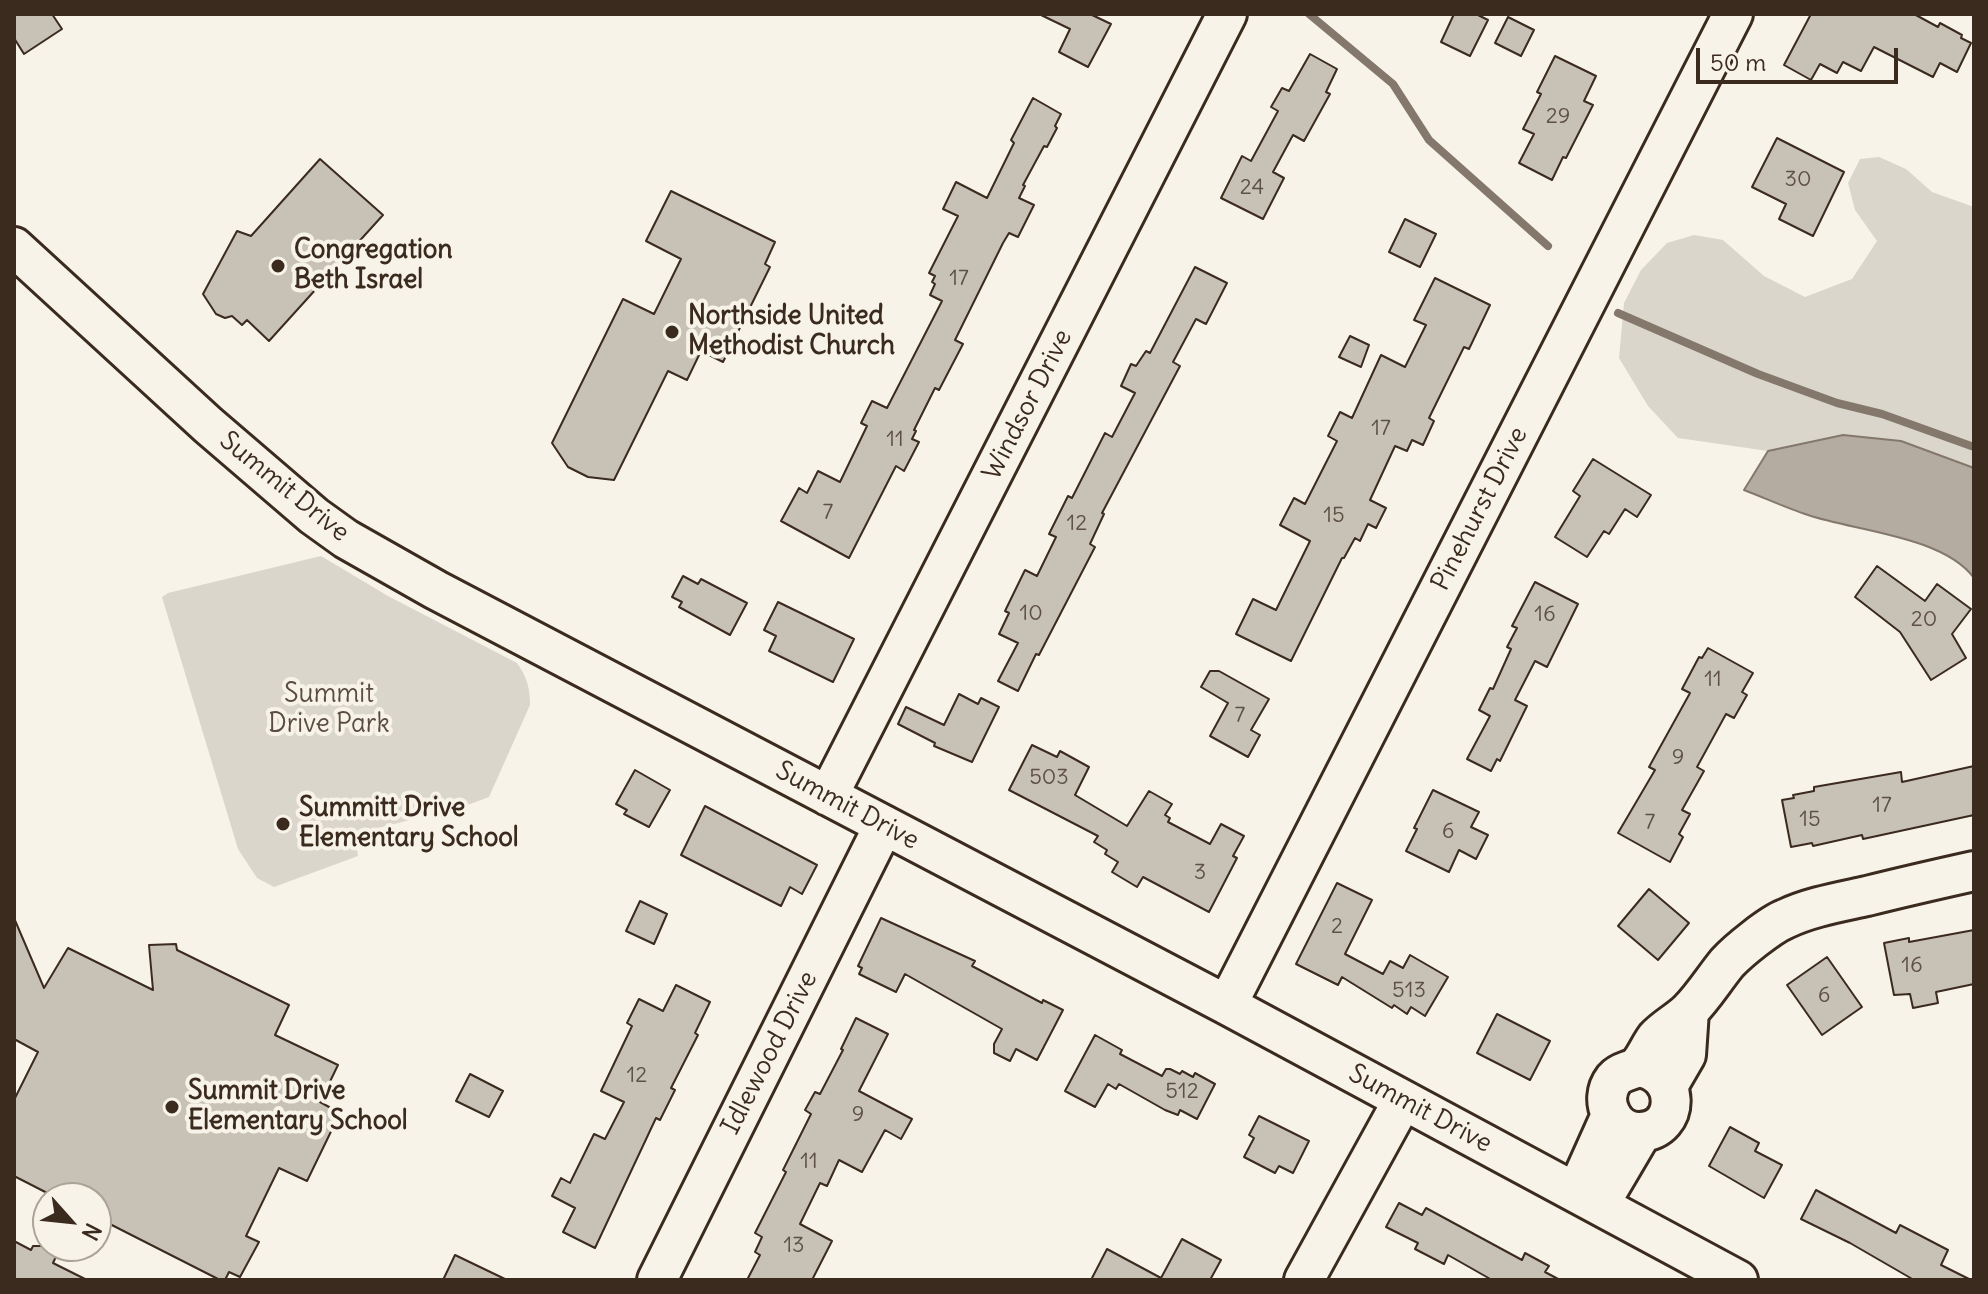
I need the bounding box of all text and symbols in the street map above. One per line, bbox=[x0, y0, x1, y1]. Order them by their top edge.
scale bar bbox=[1700, 32, 1902, 82]
text: 50 m bbox=[1710, 47, 1766, 77]
house number: 29 bbox=[1546, 104, 1570, 130]
house number: 30 bbox=[1785, 167, 1811, 193]
house number: 24 bbox=[1240, 175, 1264, 201]
place label: Congregation Beth Israel bbox=[294, 235, 452, 296]
marker: Congregation Beth Israel bbox=[269, 257, 287, 275]
house number: 17 bbox=[949, 266, 969, 292]
place label: Northside United Methodist Church bbox=[688, 301, 895, 362]
marker: Northside United Methodist Church bbox=[663, 323, 681, 341]
street label: Windsor Drive bbox=[977, 325, 1079, 485]
house number: 17 bbox=[1371, 416, 1391, 442]
street label: Pinehurst Drive bbox=[1425, 422, 1535, 596]
street label: Summit Drive bbox=[213, 425, 355, 549]
house number: 11 bbox=[886, 427, 904, 453]
house number: 7 bbox=[823, 500, 833, 526]
house number: 15 bbox=[1323, 503, 1345, 529]
house number: 12 bbox=[1067, 511, 1087, 537]
house number: 10 bbox=[1019, 601, 1043, 627]
house number: 16 bbox=[1534, 602, 1556, 628]
house number: 20 bbox=[1911, 607, 1937, 633]
house number: 11 bbox=[1704, 667, 1722, 693]
park label: Summit Drive Park bbox=[268, 679, 390, 740]
house number: 7 bbox=[1235, 703, 1245, 729]
house number: 9 bbox=[1672, 745, 1684, 771]
street label: Summit Drive bbox=[770, 755, 924, 857]
house number: 503 bbox=[1029, 765, 1069, 791]
place label: Summitt Drive Elementary School bbox=[299, 793, 519, 854]
house number: 17 bbox=[1872, 793, 1892, 819]
house number: 15 bbox=[1799, 807, 1821, 833]
house number: 7 bbox=[1645, 810, 1655, 836]
marker: Summitt Drive Elementary School bbox=[274, 815, 292, 833]
house number: 6 bbox=[1442, 819, 1454, 845]
house number: 3 bbox=[1194, 860, 1206, 886]
house number: 2 bbox=[1331, 914, 1343, 940]
house number: 16 bbox=[1901, 953, 1923, 979]
street label: Idlewood Drive bbox=[716, 966, 824, 1140]
house number: 513 bbox=[1392, 978, 1426, 1004]
house number: 6 bbox=[1818, 983, 1830, 1009]
street label: Summit Drive bbox=[1343, 1058, 1497, 1160]
house number: 12 bbox=[627, 1063, 647, 1089]
place label: Summit Drive Elementary School bbox=[188, 1076, 408, 1138]
house number: 512 bbox=[1165, 1079, 1199, 1105]
marker: Summit Drive Elementary School bbox=[163, 1098, 181, 1116]
house number: 9 bbox=[852, 1102, 864, 1128]
house number: 11 bbox=[800, 1149, 818, 1175]
north arrow bbox=[32, 1182, 112, 1262]
text: N bbox=[76, 1219, 108, 1245]
house number: 13 bbox=[783, 1233, 805, 1259]

